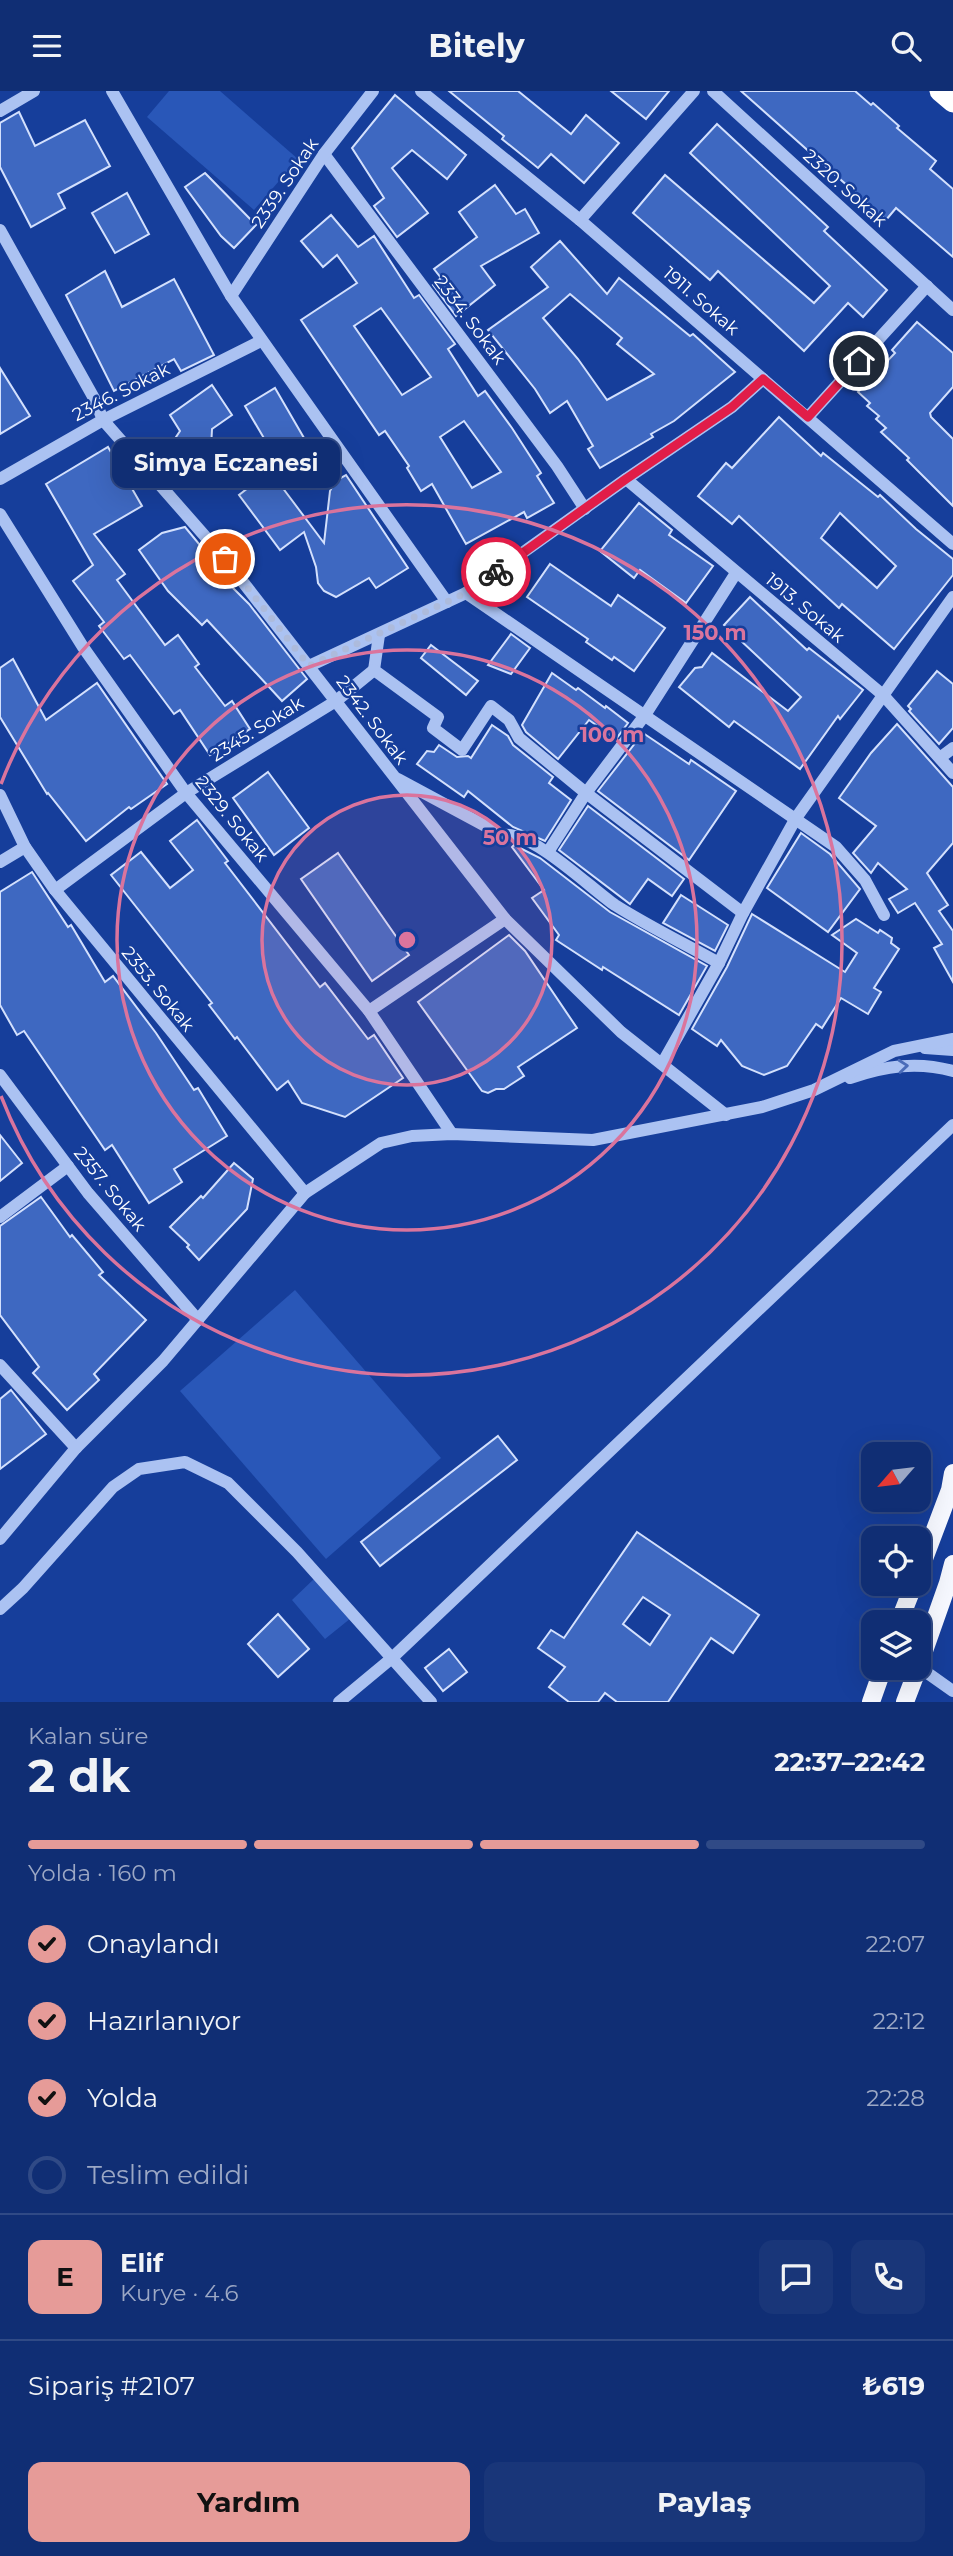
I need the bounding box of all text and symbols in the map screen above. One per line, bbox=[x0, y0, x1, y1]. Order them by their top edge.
text: Bitely bbox=[428, 26, 525, 65]
icon: menu bbox=[28, 27, 66, 65]
icon: search bbox=[887, 27, 925, 65]
street label: 2339. Sokak bbox=[247, 134, 323, 232]
street label: 2320. Sokak bbox=[799, 145, 892, 231]
street label: 1911. Sokak bbox=[659, 262, 744, 340]
street label: 2334. Sokak bbox=[429, 271, 511, 369]
pin bbox=[829, 331, 889, 391]
icon: home bbox=[840, 342, 878, 380]
street label: 2346. Sokak bbox=[69, 358, 174, 426]
callout: Simya Eczanesi bbox=[111, 440, 339, 489]
text: Simya Eczanesi bbox=[134, 449, 318, 477]
pin bbox=[195, 529, 255, 589]
courier bbox=[461, 537, 531, 607]
icon: bag bbox=[206, 540, 244, 578]
icon: bike bbox=[477, 553, 515, 591]
street label: 1913. Sokak bbox=[761, 568, 849, 648]
text: 150 m bbox=[684, 620, 746, 645]
street label: 2342. Sokak bbox=[331, 671, 413, 769]
street label: 2345. Sokak bbox=[207, 692, 308, 766]
text: 100 m bbox=[580, 722, 644, 747]
street label: 2329. Sokak bbox=[191, 772, 273, 867]
text: 50 m bbox=[483, 825, 537, 850]
centre of rings bbox=[395, 928, 419, 952]
street label: 2353. Sokak bbox=[117, 942, 199, 1036]
one-way arrow bbox=[897, 1059, 908, 1074]
street label: 2357. Sokak bbox=[69, 1142, 151, 1236]
north arrow bbox=[861, 1442, 931, 1512]
map controls bbox=[861, 1442, 931, 1680]
button: locate bbox=[861, 1526, 931, 1596]
button: layers bbox=[861, 1610, 931, 1680]
text: Kalan süre bbox=[28, 1722, 148, 1750]
text: 22:37–22:42 bbox=[774, 1746, 925, 1778]
text: 2 dk bbox=[28, 1747, 130, 1804]
text: Yolda · 160 m bbox=[28, 1859, 177, 1887]
icon: check bbox=[28, 1925, 66, 1963]
text: Onaylandı bbox=[87, 1928, 220, 1960]
text: 22:07 bbox=[865, 1930, 925, 1958]
icon: check bbox=[28, 2002, 66, 2040]
text: Hazırlanıyor bbox=[87, 2005, 241, 2037]
text: 22:12 bbox=[873, 2007, 925, 2035]
icon: check bbox=[28, 2079, 66, 2117]
text: Yolda bbox=[87, 2082, 158, 2114]
text: 22:28 bbox=[866, 2084, 925, 2112]
text: Teslim edildi bbox=[87, 2159, 249, 2191]
button: chat bbox=[759, 2240, 833, 2314]
button: phone bbox=[851, 2240, 925, 2314]
text: Elif bbox=[120, 2247, 163, 2279]
text: E bbox=[56, 2261, 74, 2293]
text: Kurye · 4.6 bbox=[120, 2279, 239, 2307]
text: Sipariş #2107 bbox=[28, 2370, 195, 2402]
text: ₺619 bbox=[862, 2370, 925, 2402]
button: Yardım bbox=[28, 2462, 470, 2542]
button: Paylaş bbox=[484, 2462, 925, 2542]

